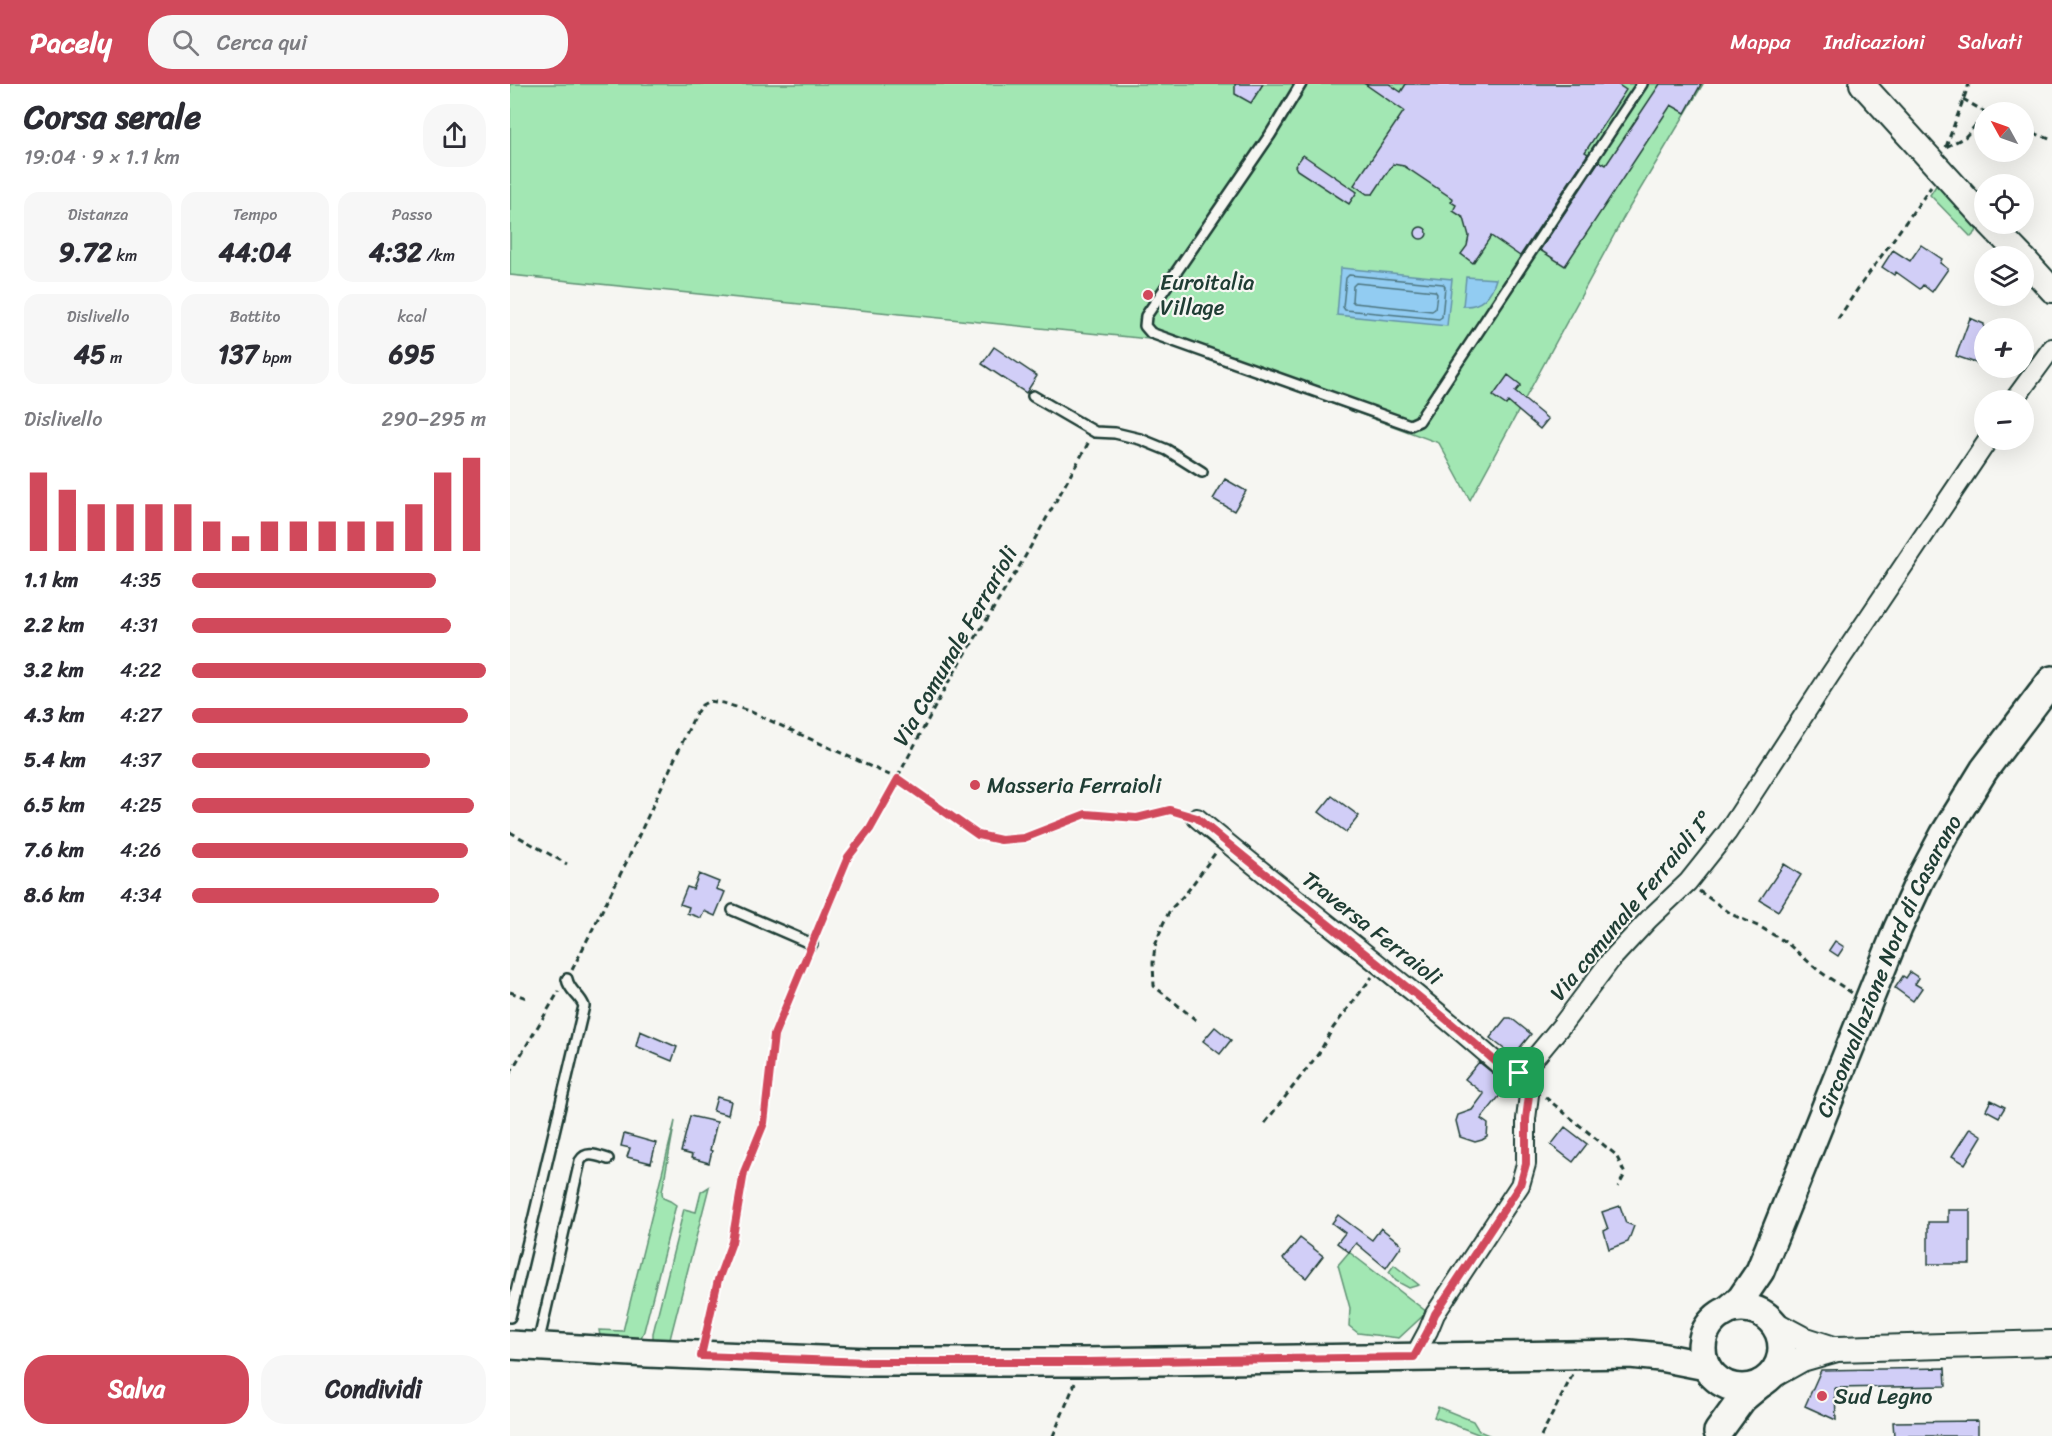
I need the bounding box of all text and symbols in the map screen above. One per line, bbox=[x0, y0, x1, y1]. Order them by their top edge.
search box bbox=[148, 15, 568, 69]
text: Pacely bbox=[30, 18, 112, 67]
text: Cerca qui bbox=[217, 23, 307, 62]
text: Mappa bbox=[1730, 23, 1791, 61]
text: Indicazioni bbox=[1824, 23, 1925, 61]
text: Salvati bbox=[1958, 23, 2022, 61]
icon: search bbox=[169, 26, 202, 59]
text: Corsa serale bbox=[24, 88, 201, 146]
north arrow bbox=[1974, 102, 2034, 162]
map controls bbox=[1974, 102, 2034, 450]
button: share bbox=[423, 104, 486, 167]
text: 19:04 · 9 × 1.1 km bbox=[24, 140, 180, 175]
button: locate bbox=[1974, 174, 2034, 234]
text: Distanza bbox=[68, 200, 128, 229]
text: Tempo bbox=[233, 200, 277, 229]
text: Passo bbox=[392, 200, 432, 229]
text: 9.72 bbox=[59, 229, 112, 275]
text: 44:04 bbox=[218, 229, 292, 275]
text: 4:32 bbox=[369, 229, 422, 275]
text: km bbox=[112, 241, 137, 270]
text: /km bbox=[422, 241, 455, 270]
button: layers bbox=[1974, 246, 2034, 306]
place label: Euroitalia Village bbox=[1160, 263, 1254, 327]
marker: Euroitalia Village bbox=[1141, 288, 1155, 302]
text: Dislivello bbox=[67, 302, 129, 331]
text: Battito bbox=[230, 302, 280, 331]
text: kcal bbox=[397, 302, 427, 331]
button: + bbox=[1974, 318, 2034, 378]
text: 45 bbox=[74, 331, 106, 377]
text: 137 bbox=[218, 331, 258, 377]
text: 695 bbox=[389, 331, 435, 377]
text: m bbox=[106, 343, 122, 372]
text: bpm bbox=[258, 343, 292, 372]
button: − bbox=[1974, 390, 2034, 450]
text: Dislivello bbox=[24, 402, 102, 437]
text: 290–295 m bbox=[382, 402, 486, 437]
street label: Via Comunale Ferrarioli bbox=[882, 538, 1029, 753]
text: 1.1 km bbox=[24, 563, 78, 598]
text: 4:35 bbox=[120, 563, 162, 598]
text: 2.2 km bbox=[24, 608, 84, 643]
text: 4:31 bbox=[120, 608, 158, 643]
text: 3.2 km bbox=[24, 653, 84, 688]
text: 4:22 bbox=[120, 653, 162, 688]
text: 4.3 km bbox=[24, 698, 85, 733]
text: 4:27 bbox=[120, 698, 162, 733]
text: 5.4 km bbox=[24, 743, 86, 778]
text: 4:37 bbox=[120, 743, 161, 778]
place label: Masseria Ferraioli bbox=[987, 766, 1162, 805]
marker: Masseria Ferraioli bbox=[968, 778, 982, 792]
text: 6.5 km bbox=[24, 788, 85, 823]
text: 4:25 bbox=[120, 788, 162, 823]
street label: Via comunale Ferraioli I° bbox=[1540, 802, 1723, 1010]
street label: Circonvallazione Nord di Casarano bbox=[1804, 806, 1972, 1123]
text: 7.6 km bbox=[24, 833, 84, 868]
text: 4:26 bbox=[120, 833, 161, 868]
street label: Traversa Ferraioli bbox=[1293, 860, 1452, 996]
text: 8.6 km bbox=[24, 878, 85, 913]
text: 4:34 bbox=[120, 878, 162, 913]
pin bbox=[1493, 1047, 1544, 1098]
icon: arrive bbox=[1502, 1056, 1535, 1089]
button: Salva bbox=[24, 1355, 249, 1424]
button: Condividi bbox=[261, 1355, 486, 1424]
place label: Sud Legno bbox=[1834, 1377, 1932, 1416]
marker: Sud Legno bbox=[1815, 1389, 1829, 1403]

